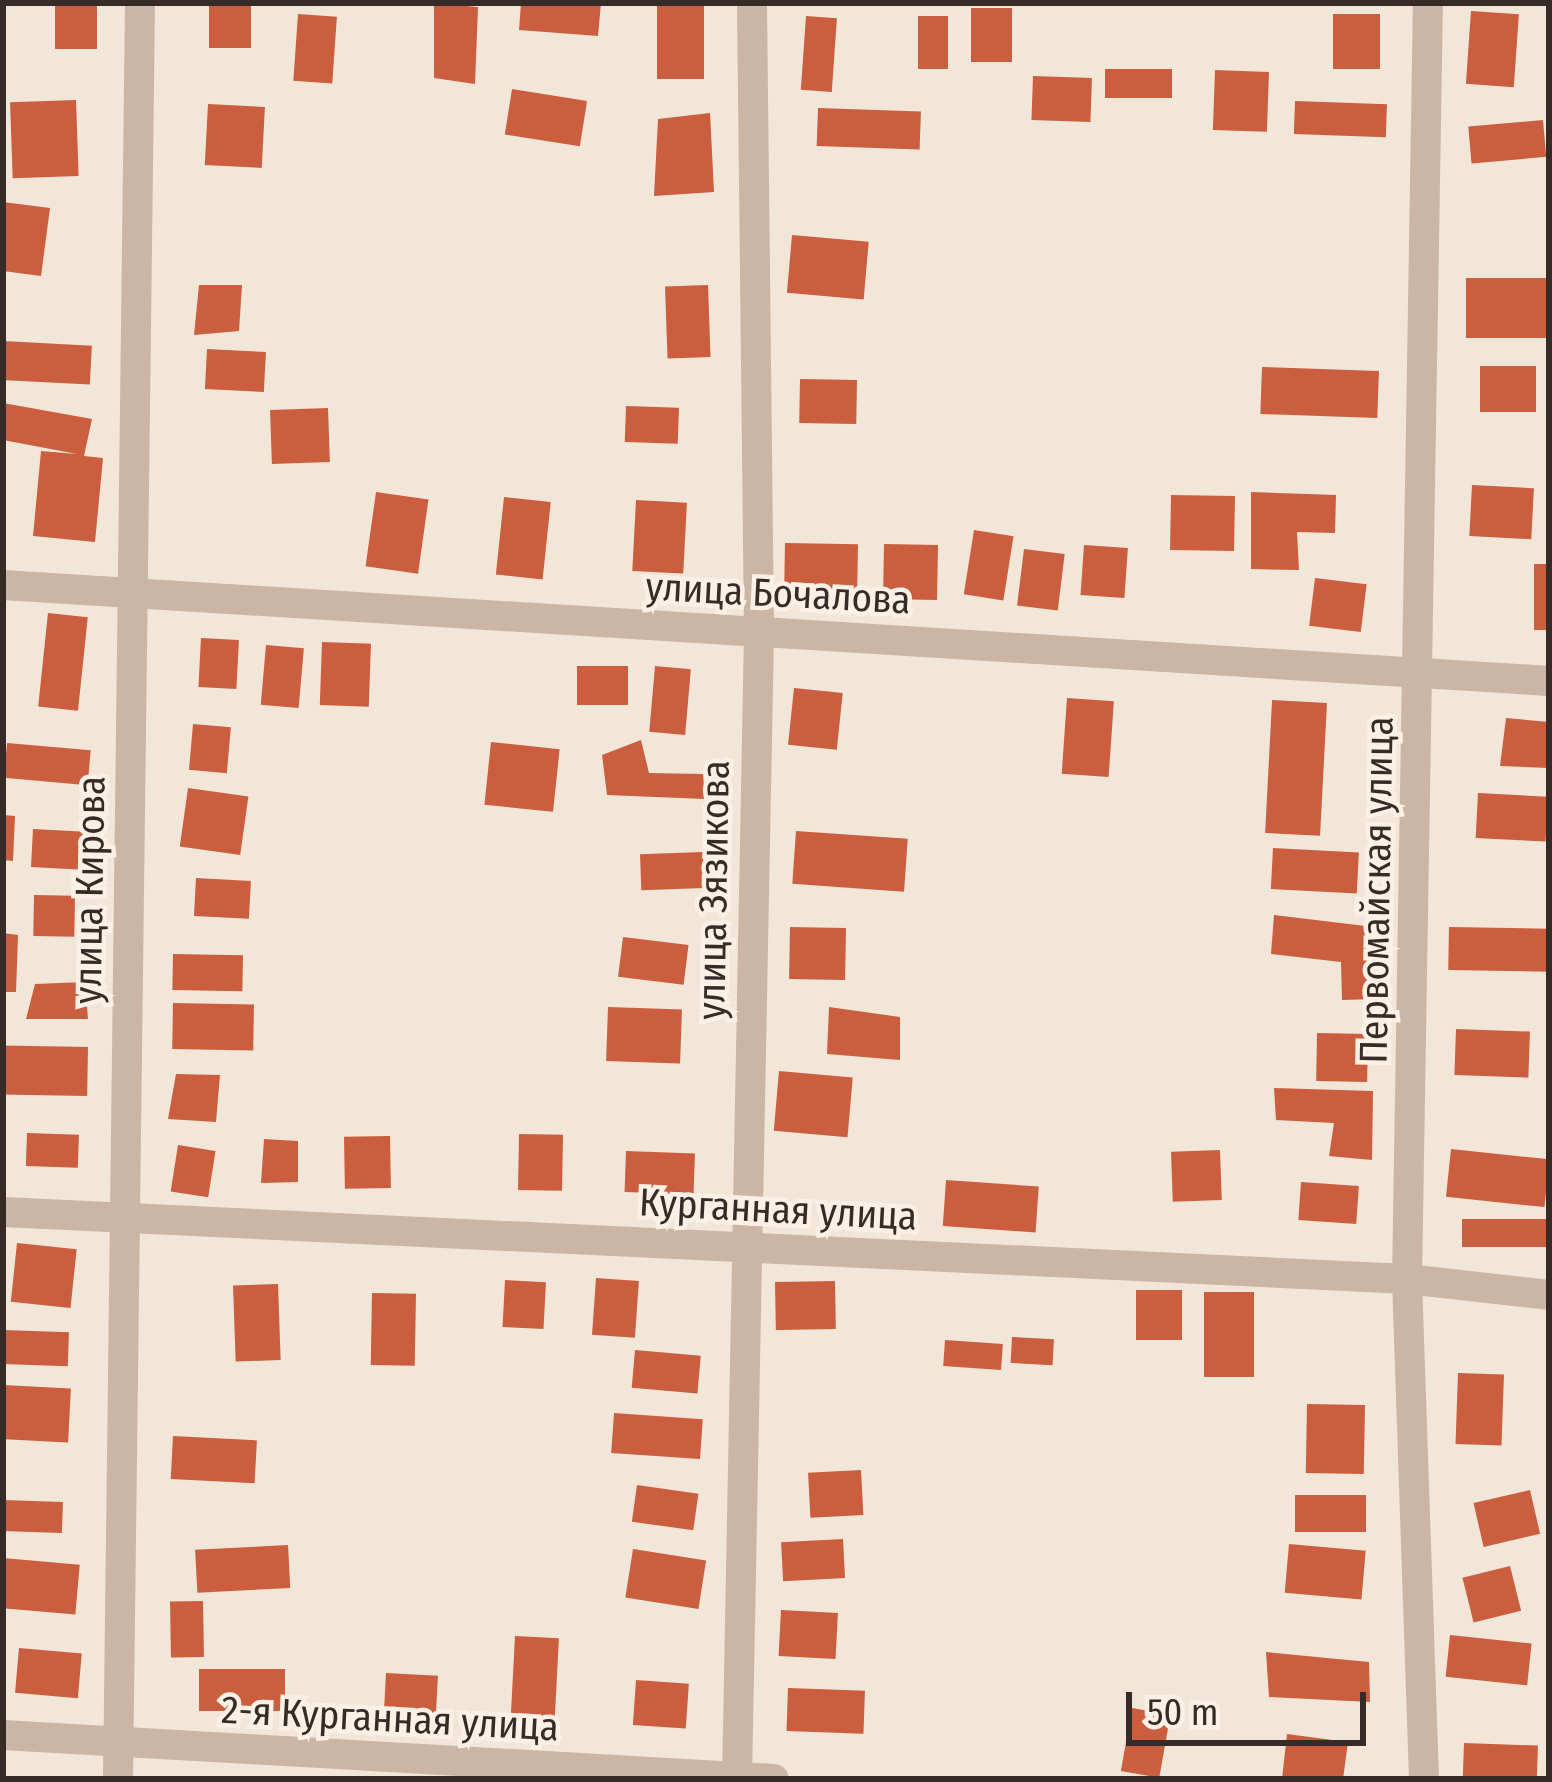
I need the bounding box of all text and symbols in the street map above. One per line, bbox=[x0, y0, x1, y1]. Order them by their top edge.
street label: улица Бочалова bbox=[644, 564, 912, 624]
street label: Первомайская улица bbox=[1351, 716, 1403, 1064]
street label: улица Зязикова bbox=[688, 760, 740, 1020]
street label: улица Кирова bbox=[65, 775, 115, 1005]
street label: Курганная улица bbox=[638, 1179, 918, 1241]
scale bar bbox=[1132, 1668, 1372, 1742]
street label: 2-я Курганная улица bbox=[220, 1687, 560, 1751]
text: 50 m bbox=[1147, 1691, 1218, 1735]

